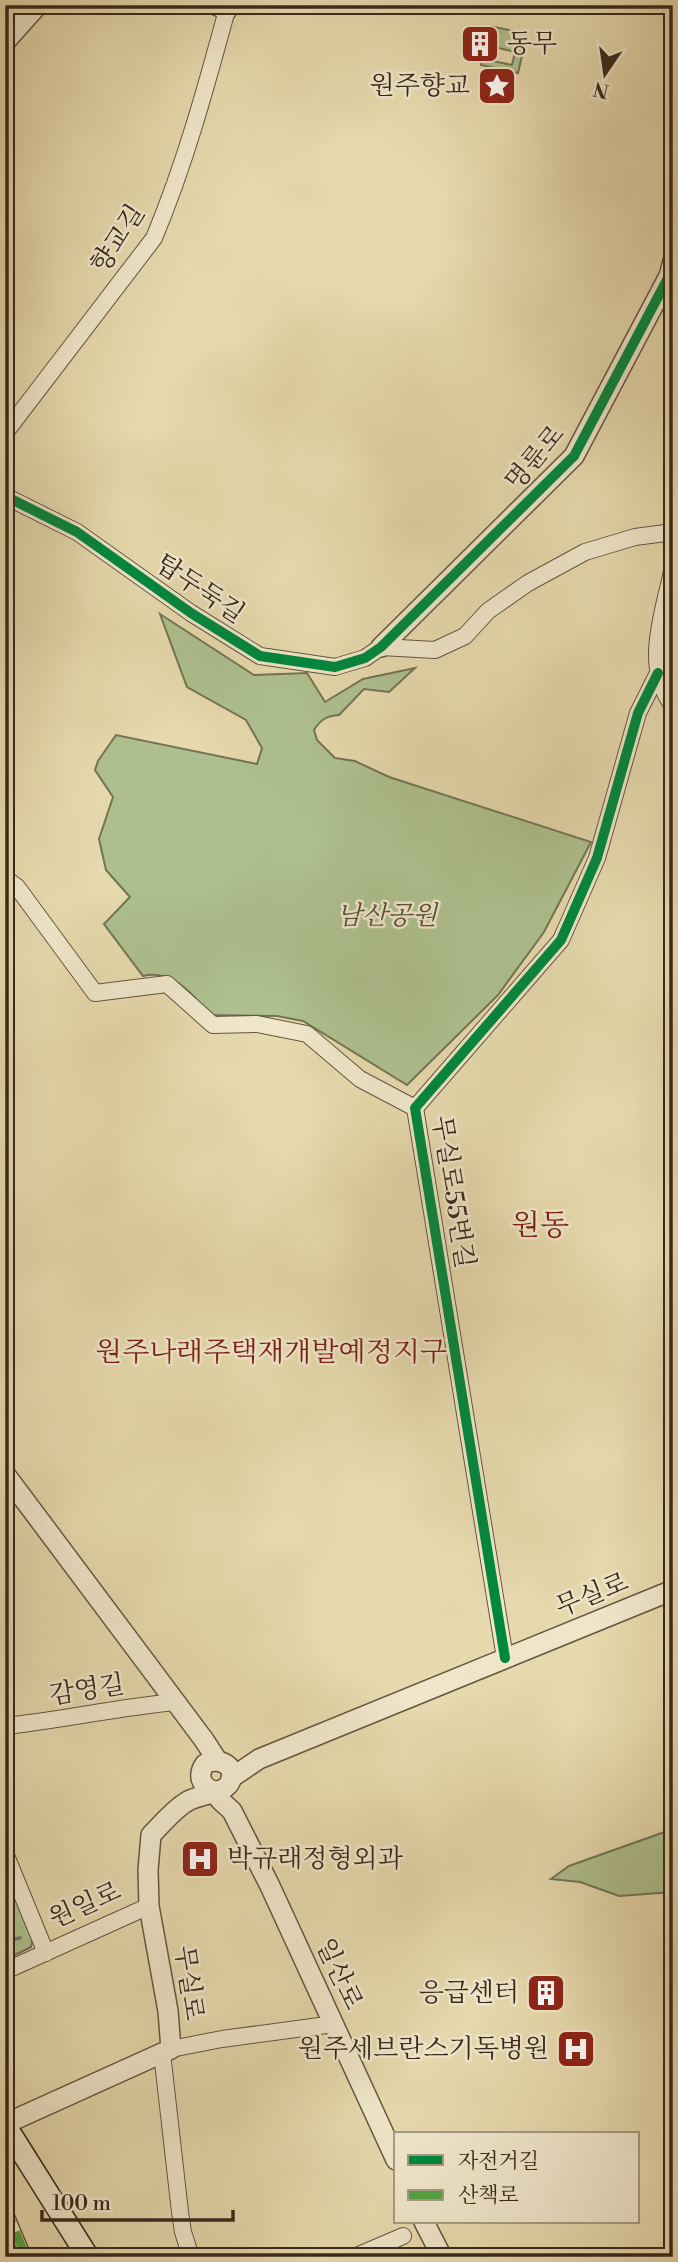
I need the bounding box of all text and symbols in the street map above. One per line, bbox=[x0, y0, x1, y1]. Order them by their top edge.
building icon: 동무 bbox=[459, 23, 501, 65]
place label: 동무 bbox=[507, 28, 557, 60]
north arrow bbox=[570, 38, 640, 108]
place icon: 원주향교 bbox=[476, 65, 518, 107]
place label: 원주향교 bbox=[370, 70, 470, 102]
text: N bbox=[591, 76, 611, 103]
street label: 향교길 bbox=[84, 199, 152, 279]
street label: 명륜로 bbox=[499, 419, 571, 497]
street label: 탑두둑길 bbox=[149, 548, 251, 630]
park label: 남산공원 bbox=[337, 900, 439, 932]
street label: 무실로55번길 bbox=[425, 1113, 481, 1271]
district label: 원동 bbox=[511, 1207, 569, 1245]
district label: 원주나래주택재개발예정지구 bbox=[95, 1335, 447, 1370]
street label: 무실로 bbox=[551, 1566, 633, 1624]
street label: 감영길 bbox=[47, 1668, 127, 1712]
hospital icon: 박규래정형외과 bbox=[179, 1838, 221, 1880]
place label: 박규래정형외과 bbox=[227, 1843, 404, 1875]
street label: 원일로 bbox=[44, 1875, 126, 1935]
street label: 일산로 bbox=[309, 1933, 369, 2015]
street label: 무실로 bbox=[168, 1943, 210, 2023]
building icon: 응급센터 bbox=[525, 1972, 567, 2014]
place label: 응급센터 bbox=[419, 1977, 519, 2009]
hospital icon: 원주세브란스기독병원 bbox=[555, 2028, 597, 2070]
place label: 원주세브란스기독병원 bbox=[298, 2033, 549, 2065]
legend bbox=[394, 2132, 640, 2224]
text: 자전거길 bbox=[458, 2149, 539, 2175]
scale bar bbox=[42, 2178, 233, 2222]
text: 산책로 bbox=[458, 2183, 519, 2209]
text: 100 m bbox=[52, 2191, 111, 2217]

